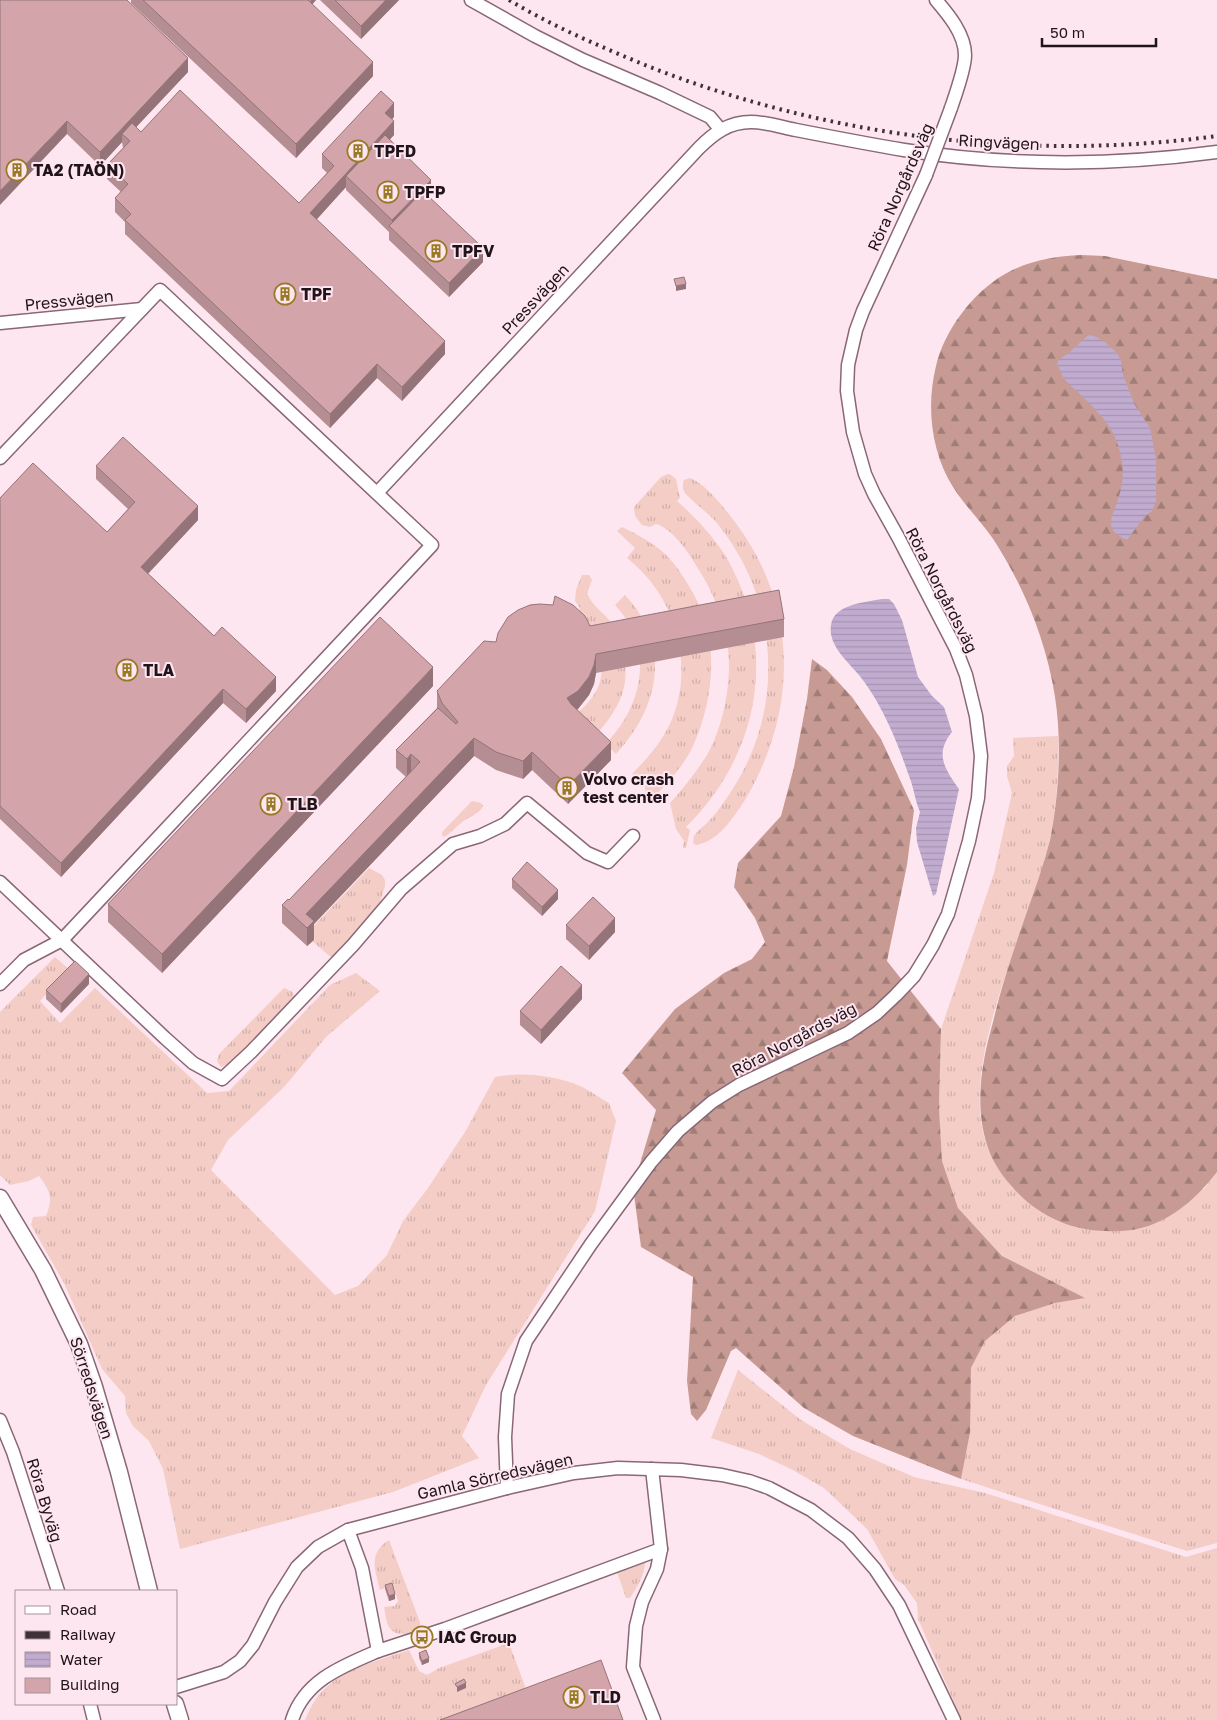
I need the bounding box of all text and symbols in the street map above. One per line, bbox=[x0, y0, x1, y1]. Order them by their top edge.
scale bar bbox=[1042, 15, 1156, 47]
text: 50 m bbox=[1050, 23, 1085, 41]
street label: Röra Norgårdsväg bbox=[863, 120, 937, 254]
street label: Ringvägen bbox=[958, 130, 1040, 154]
building icon: TPFD bbox=[346, 139, 370, 163]
place label: TPFD bbox=[374, 141, 416, 161]
building icon: TA2 (TAÖN) bbox=[5, 158, 29, 182]
place label: TA2 (TAÖN) bbox=[33, 160, 124, 180]
building icon: TPFP bbox=[376, 180, 400, 204]
place label: TPFP bbox=[404, 182, 446, 202]
building icon: TPFV bbox=[424, 239, 448, 263]
place label: TPFV bbox=[452, 241, 495, 261]
street label: Pressvägen bbox=[497, 259, 573, 339]
building icon: TPF bbox=[273, 282, 297, 306]
place label: TPF bbox=[301, 284, 332, 304]
street label: Pressvägen bbox=[23, 285, 115, 315]
street label: Röra Norgårdsväg bbox=[902, 524, 982, 656]
building icon: TLA bbox=[115, 658, 139, 682]
place label: TLA bbox=[143, 660, 175, 680]
place label: Volvo crash test center bbox=[583, 769, 674, 807]
building icon: Volvo crash test center bbox=[555, 776, 579, 800]
building icon: TLB bbox=[259, 792, 283, 816]
place label: TLB bbox=[287, 794, 318, 814]
street label: Röra Norgårdsväg bbox=[728, 998, 860, 1080]
street label: Sörredsvägen bbox=[66, 1334, 118, 1442]
street label: Gamla Sörredsvägen bbox=[415, 1448, 575, 1504]
street label: Röra Byväg bbox=[23, 1455, 67, 1545]
legend bbox=[15, 1590, 178, 1705]
text: Road bbox=[60, 1600, 97, 1618]
text: Railway bbox=[60, 1625, 116, 1643]
bus stop icon: IAC Group bbox=[410, 1625, 434, 1649]
place label: IAC Group bbox=[438, 1627, 517, 1647]
text: Water bbox=[60, 1650, 103, 1668]
text: Building bbox=[60, 1675, 120, 1693]
building icon: TLD bbox=[562, 1685, 586, 1709]
place label: TLD bbox=[590, 1687, 621, 1707]

